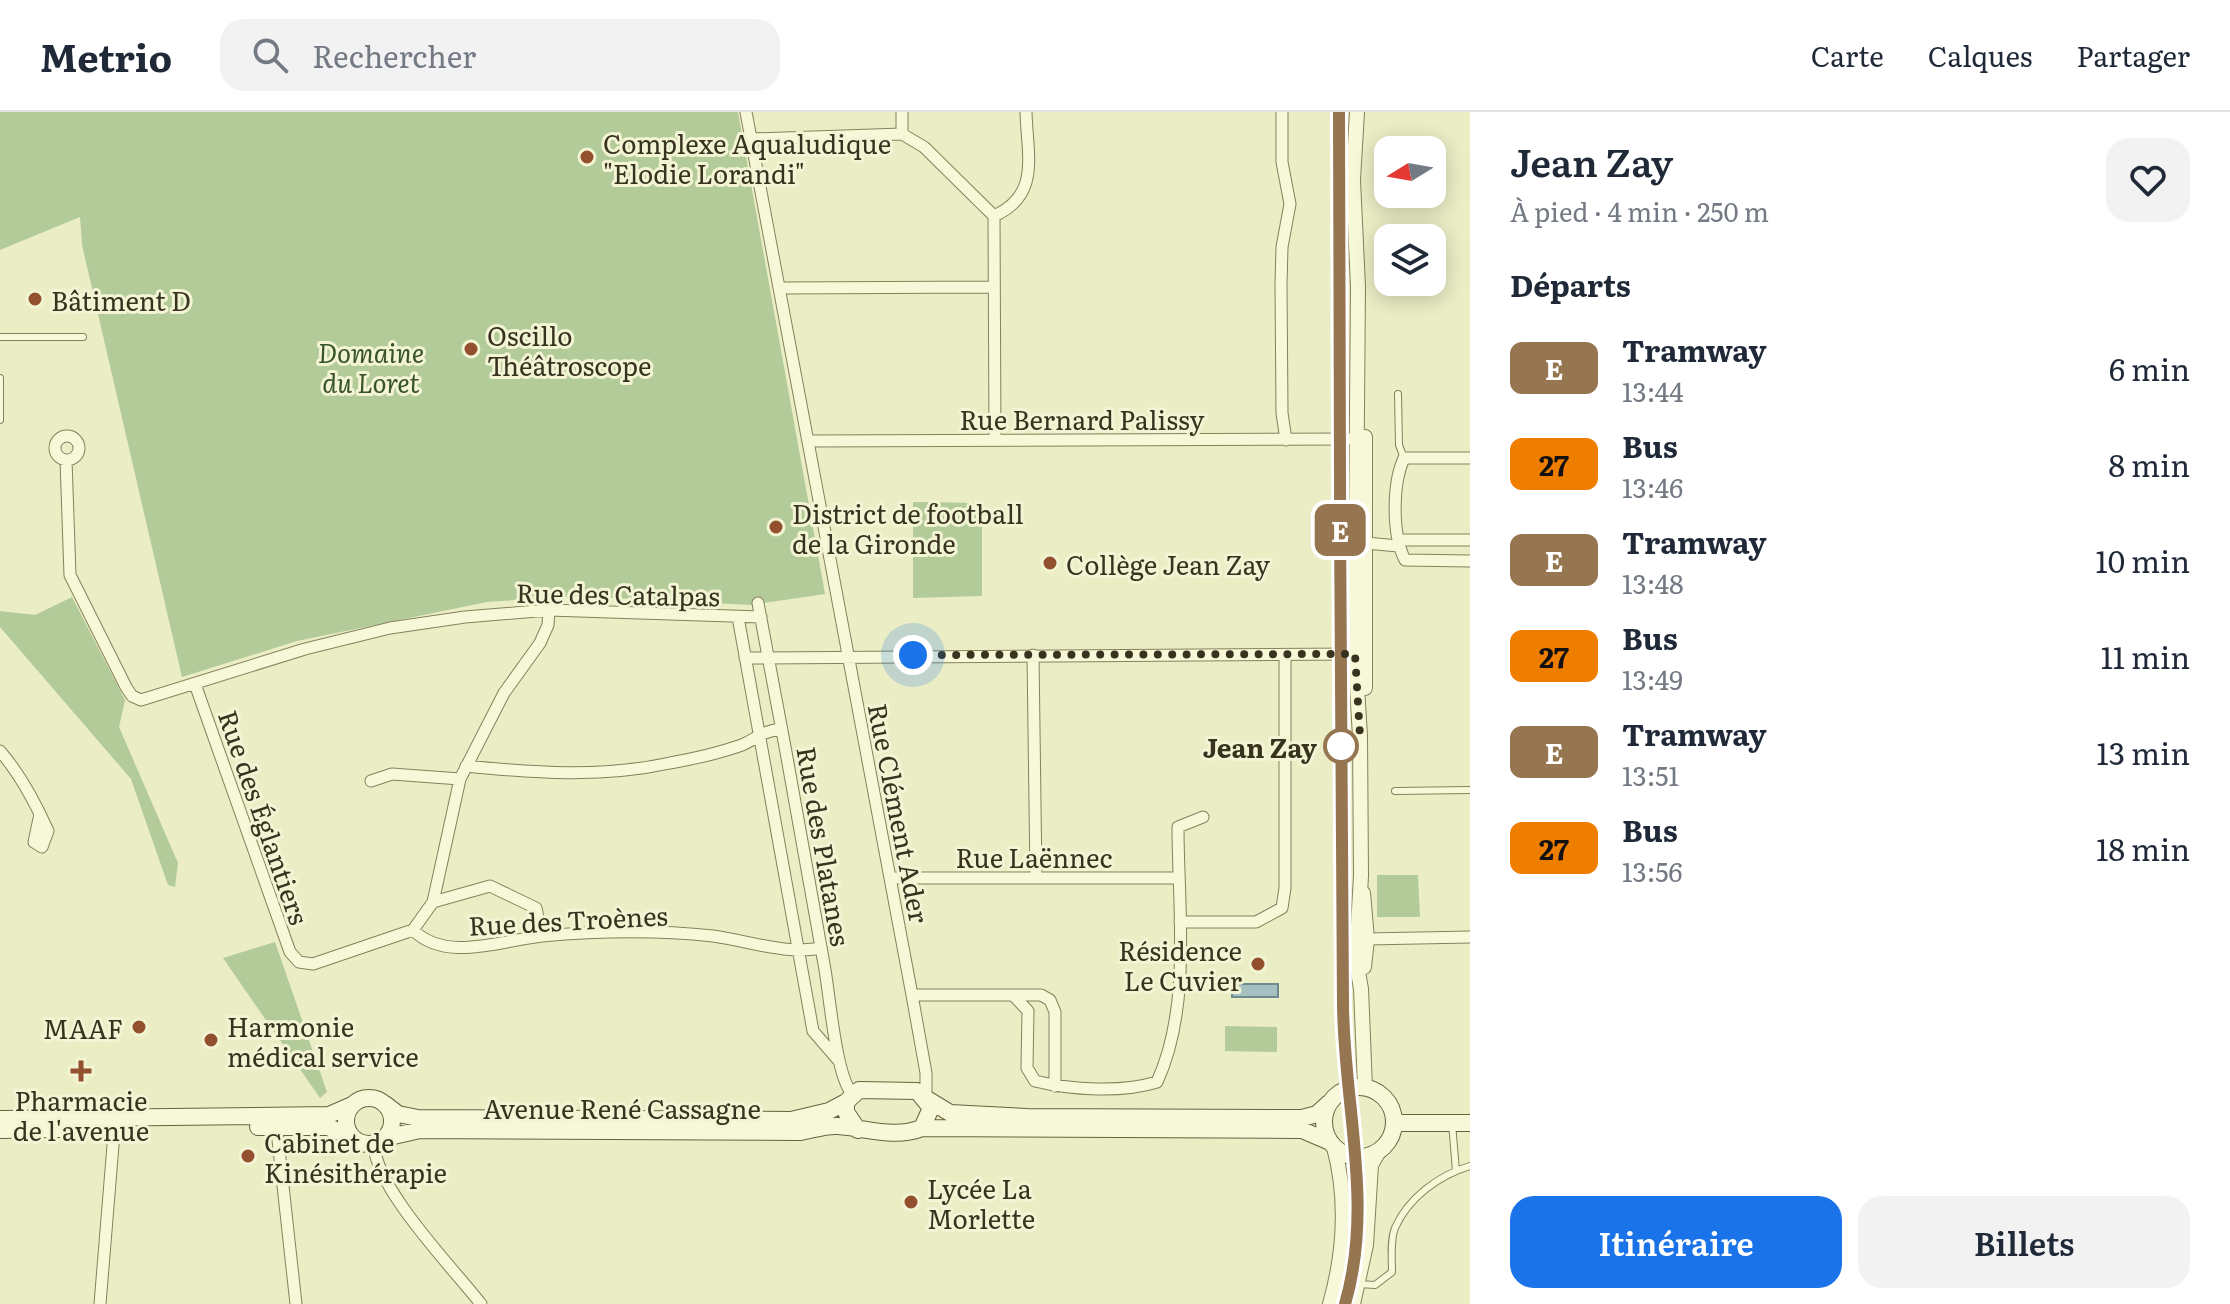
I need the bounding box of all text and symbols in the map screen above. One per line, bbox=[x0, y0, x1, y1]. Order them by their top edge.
search box bbox=[220, 19, 780, 91]
text: Metrio bbox=[40, 27, 172, 84]
icon: search bbox=[248, 33, 292, 77]
text: Rechercher bbox=[312, 33, 476, 77]
text: Carte bbox=[1811, 34, 1884, 76]
text: Calques bbox=[1928, 34, 2032, 76]
text: Partager bbox=[2076, 34, 2190, 76]
place label: Complexe Aqualudique "Elodie Lorandi" bbox=[603, 123, 891, 192]
text: Jean Zay bbox=[1510, 132, 1673, 189]
north arrow bbox=[1374, 136, 1446, 208]
map controls bbox=[1374, 136, 1446, 296]
button: heart bbox=[2106, 138, 2190, 222]
marker: Complexe Aqualudique "Elodie Lorandi" bbox=[578, 148, 596, 166]
text: À pied · 4 min · 250 m bbox=[1510, 191, 1769, 230]
button: layers bbox=[1374, 224, 1446, 296]
text: Départs bbox=[1510, 262, 1631, 306]
place label: Bâtiment D bbox=[51, 280, 191, 319]
marker: Bâtiment D bbox=[26, 290, 44, 308]
place label: Oscillo Théâtroscope bbox=[487, 315, 652, 384]
text: Tramway bbox=[1622, 327, 1767, 371]
park label: Domaine du Loret bbox=[318, 332, 424, 401]
marker: Oscillo Théâtroscope bbox=[462, 340, 480, 358]
text: 6 min bbox=[2109, 346, 2190, 390]
text: E bbox=[1545, 347, 1563, 389]
text: 13:44 bbox=[1622, 371, 1683, 410]
street label: Rue Bernard Palissy bbox=[960, 399, 1204, 438]
text: Bus bbox=[1622, 423, 1678, 467]
text: 8 min bbox=[2109, 442, 2190, 486]
text: 27 bbox=[1539, 443, 1569, 485]
text: 13:46 bbox=[1622, 467, 1683, 506]
place label: District de football de la Gironde bbox=[792, 493, 1024, 562]
line badge: E bbox=[1314, 504, 1366, 556]
text: E bbox=[1331, 509, 1349, 551]
marker: District de football de la Gironde bbox=[767, 518, 785, 536]
text: Tramway bbox=[1622, 519, 1767, 563]
text: 10 min bbox=[2096, 538, 2190, 582]
text: E bbox=[1545, 539, 1563, 581]
place label: Collège Jean Zay bbox=[1066, 544, 1270, 583]
marker: Collège Jean Zay bbox=[1041, 554, 1059, 572]
text: 13:48 bbox=[1622, 563, 1683, 602]
street label: Rue des Catalpas bbox=[516, 572, 720, 614]
text: Bus bbox=[1622, 615, 1678, 659]
text: 11 min bbox=[2101, 634, 2190, 678]
your location bbox=[893, 635, 933, 675]
text: 27 bbox=[1539, 635, 1569, 677]
text: 13:49 bbox=[1622, 659, 1683, 698]
street label: Rue Clément Ader bbox=[860, 700, 941, 927]
street label: Rue des Églantiers bbox=[210, 704, 320, 930]
text: Tramway bbox=[1622, 711, 1767, 755]
place label: Jean Zay bbox=[1203, 727, 1317, 766]
marker: Jean Zay bbox=[1324, 729, 1358, 763]
text: 13 min bbox=[2097, 730, 2190, 774]
text: E bbox=[1545, 731, 1563, 773]
street label: Rue des Platanes bbox=[788, 743, 862, 949]
text: 13:51 bbox=[1622, 755, 1679, 794]
text: Bus bbox=[1622, 807, 1678, 851]
text: 18 min bbox=[2096, 826, 2190, 870]
text: 27 bbox=[1539, 827, 1569, 869]
street label: Rue Laënnec bbox=[956, 837, 1113, 876]
text: 13:56 bbox=[1622, 851, 1683, 890]
street label: Rue des Troènes bbox=[467, 894, 669, 944]
place label: Résidence Le Cuvier bbox=[1118, 930, 1243, 999]
marker: Résidence Le Cuvier bbox=[1249, 955, 1267, 973]
place label: Harmonie médical service bbox=[227, 1006, 419, 1075]
place label: MAAF bbox=[43, 1008, 123, 1047]
marker: MAAF bbox=[130, 1018, 148, 1036]
marker: Harmonie médical service bbox=[202, 1031, 220, 1049]
marker: Pharmacie de l'avenue bbox=[72, 1062, 90, 1080]
place label: Pharmacie de l'avenue bbox=[13, 1080, 149, 1149]
street label: Avenue René Cassagne bbox=[483, 1088, 761, 1127]
place label: Cabinet de Kinésithérapie bbox=[264, 1122, 447, 1191]
marker: Cabinet de Kinésithérapie bbox=[239, 1147, 257, 1165]
place label: Lycée La Morlette bbox=[927, 1168, 1035, 1237]
marker: Lycée La Morlette bbox=[902, 1193, 920, 1211]
button: Itinéraire bbox=[1510, 1196, 1842, 1288]
button: Billets bbox=[1858, 1196, 2190, 1288]

